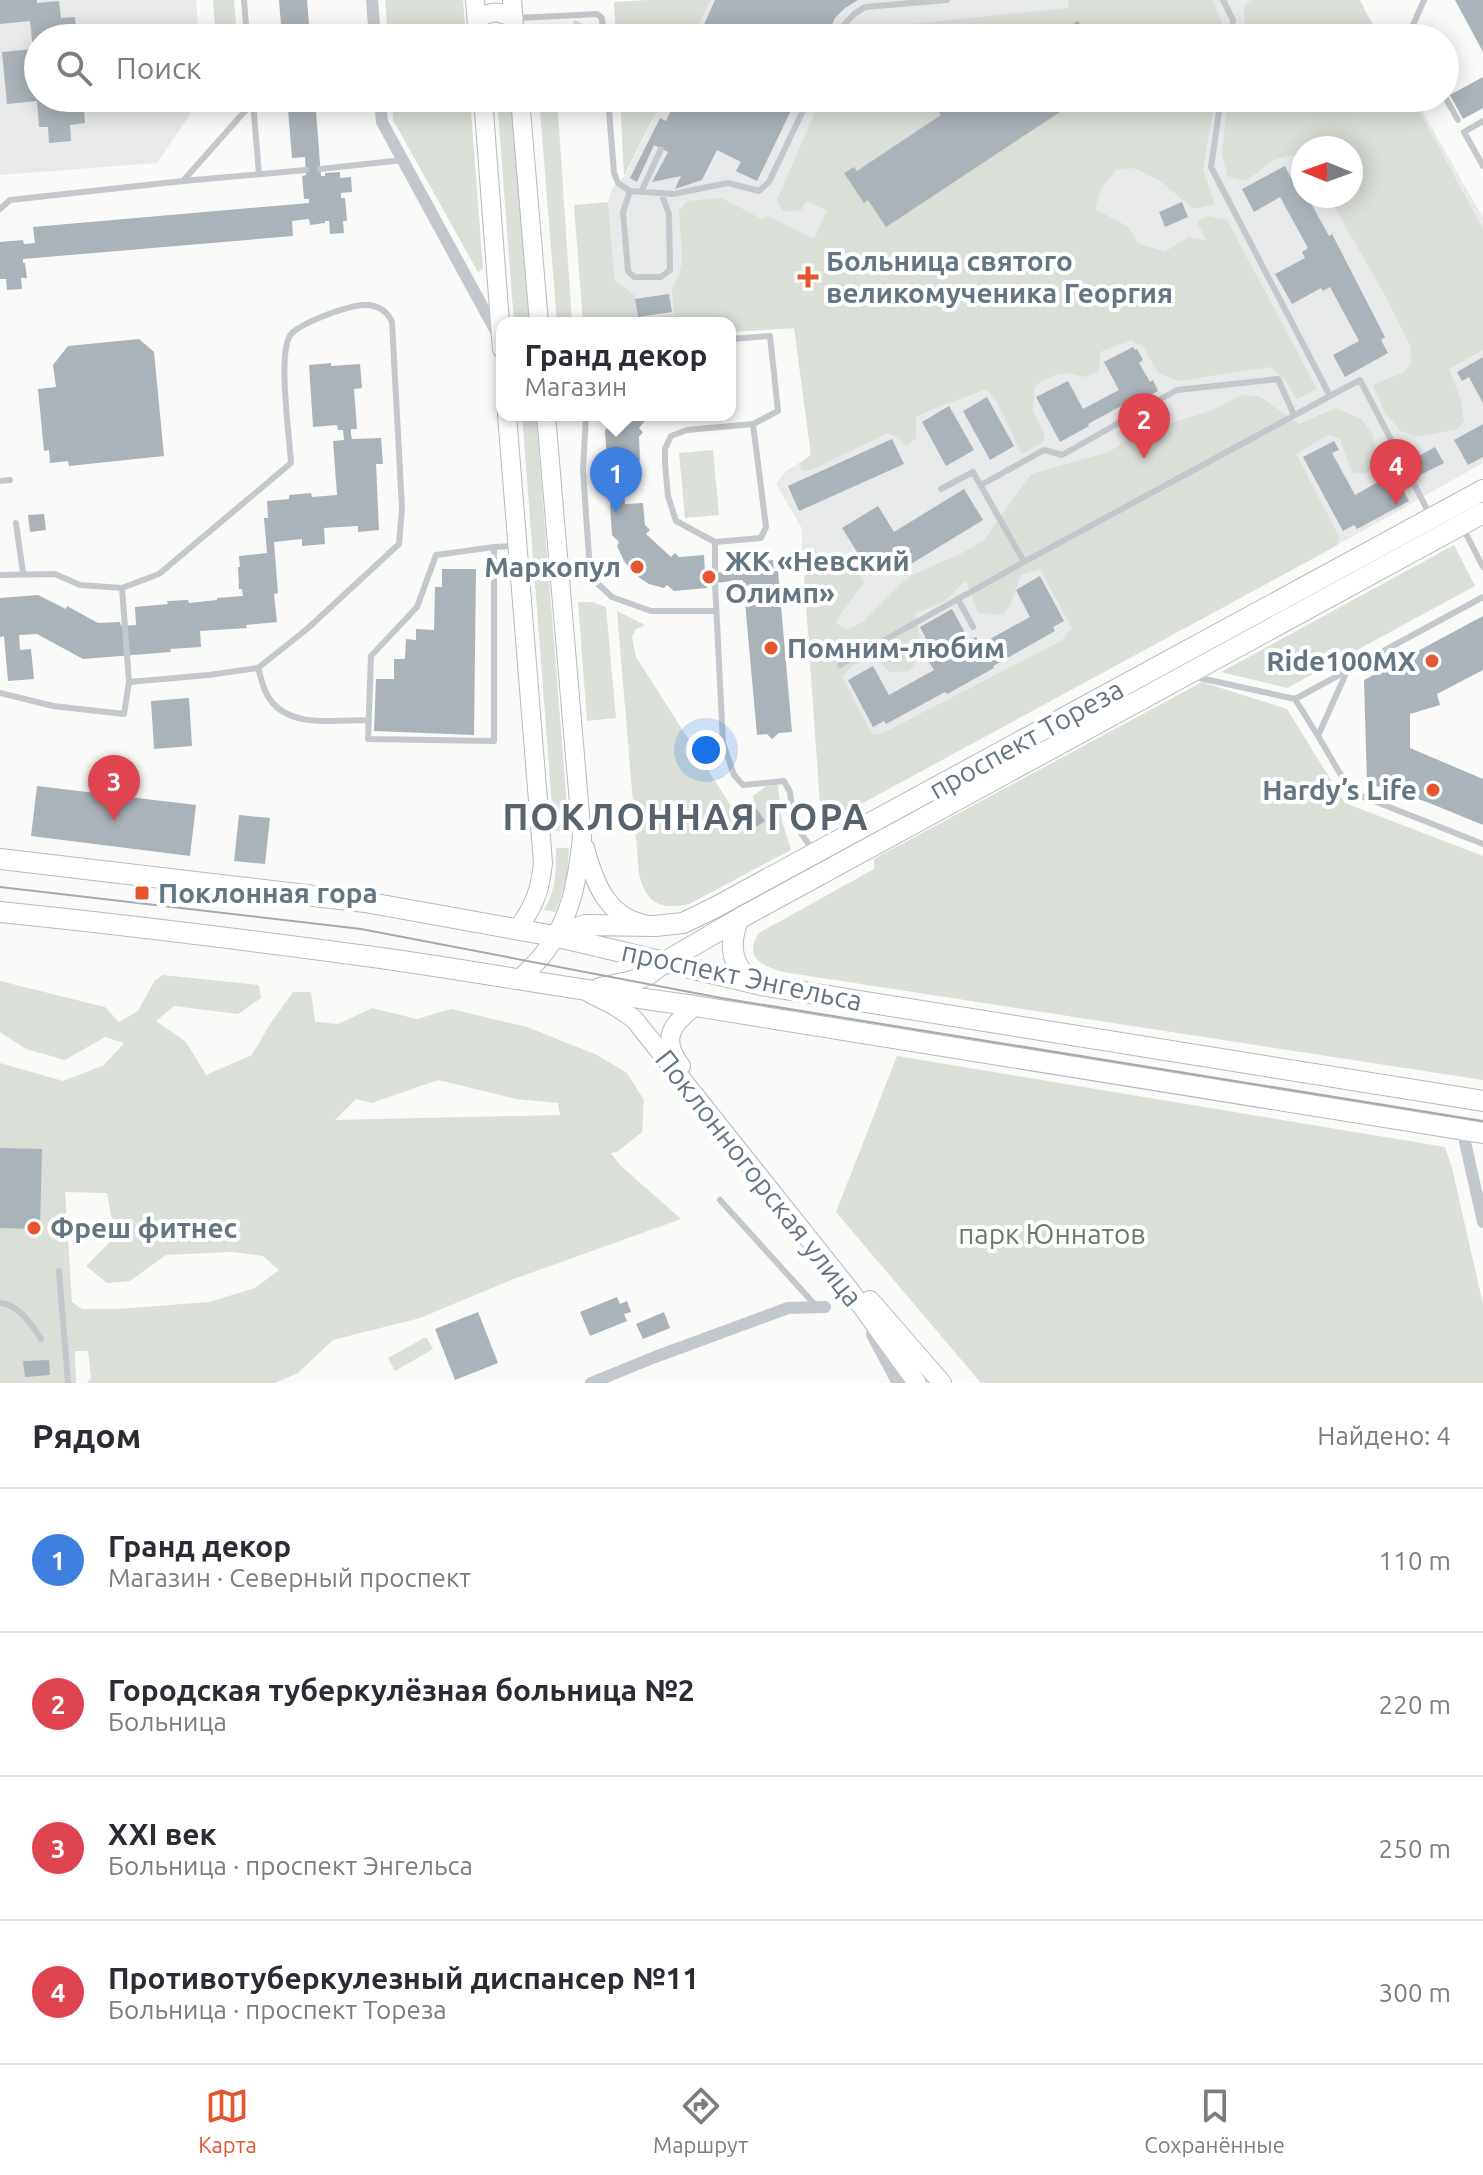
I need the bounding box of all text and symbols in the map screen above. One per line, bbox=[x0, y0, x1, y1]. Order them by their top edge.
search box bbox=[24, 24, 1459, 112]
icon: search bbox=[52, 46, 96, 90]
text: Поиск bbox=[116, 51, 201, 85]
north arrow bbox=[1291, 136, 1363, 208]
place label: Больница святого великомученика Георгия bbox=[826, 245, 1173, 308]
marker: Больница святого великомученика Георгия bbox=[797, 266, 819, 288]
popup bbox=[496, 317, 736, 421]
text: Гранд декор bbox=[524, 338, 708, 372]
text: Магазин bbox=[524, 372, 627, 401]
pin: 2 bbox=[1118, 393, 1170, 459]
pin: 4 bbox=[1370, 439, 1422, 505]
pin: 1 bbox=[590, 447, 642, 513]
place label: ЖК «Невский Олимп» bbox=[725, 545, 910, 608]
place label: Маркопул bbox=[484, 551, 621, 582]
marker: Маркопул bbox=[628, 558, 646, 576]
marker: ЖК «Невский Олимп» bbox=[700, 568, 718, 586]
place label: Помним-любим bbox=[787, 632, 1005, 663]
marker: Помним-любим bbox=[762, 639, 780, 657]
place label: Ride100MX bbox=[1266, 645, 1417, 676]
marker: Ride100MX bbox=[1423, 652, 1441, 670]
street label: проспект Тореза bbox=[923, 672, 1128, 805]
your location bbox=[686, 730, 726, 770]
pin: 3 bbox=[88, 755, 140, 821]
place label: Hardy’s Life bbox=[1262, 774, 1417, 805]
marker: Hardy’s Life bbox=[1424, 781, 1442, 799]
district label: ПОКЛОННАЯ ГОРА bbox=[502, 796, 870, 837]
place label: Поклонная гора bbox=[158, 877, 378, 908]
marker: Поклонная гора bbox=[133, 884, 151, 902]
street label: проспект Энгельса bbox=[619, 935, 865, 1016]
street label: Поклонногорская улица bbox=[650, 1043, 869, 1312]
place label: Фреш фитнес bbox=[50, 1212, 237, 1243]
park label: парк Юннатов bbox=[958, 1218, 1146, 1249]
marker: Фреш фитнес bbox=[25, 1219, 43, 1237]
text: Рядом bbox=[32, 1416, 141, 1454]
text: Найдено: 4 bbox=[1317, 1421, 1451, 1450]
text: Гранд декор bbox=[108, 1529, 291, 1563]
text: 1 bbox=[51, 1546, 65, 1575]
text: 110 m bbox=[1379, 1546, 1451, 1575]
text: Магазин · Северный проспект bbox=[108, 1563, 471, 1592]
text: Городская туберкулёзная больница №2 bbox=[108, 1673, 695, 1707]
text: 2 bbox=[51, 1690, 65, 1719]
text: 220 m bbox=[1379, 1690, 1451, 1719]
text: Больница bbox=[108, 1707, 227, 1736]
text: XXI век bbox=[108, 1817, 217, 1851]
text: 3 bbox=[51, 1834, 65, 1863]
text: 250 m bbox=[1379, 1834, 1451, 1863]
text: Больница · проспект Энгельса bbox=[108, 1851, 473, 1880]
text: Противотуберкулезный диспансер №11 bbox=[108, 1961, 699, 1995]
text: 4 bbox=[51, 1978, 65, 2007]
text: 300 m bbox=[1379, 1978, 1451, 2007]
text: Больница · проспект Тореза bbox=[108, 1995, 447, 2024]
tab: Карта bbox=[198, 2084, 257, 2157]
tab: Маршрут bbox=[653, 2084, 748, 2157]
tab: Сохранённые bbox=[1144, 2084, 1285, 2157]

